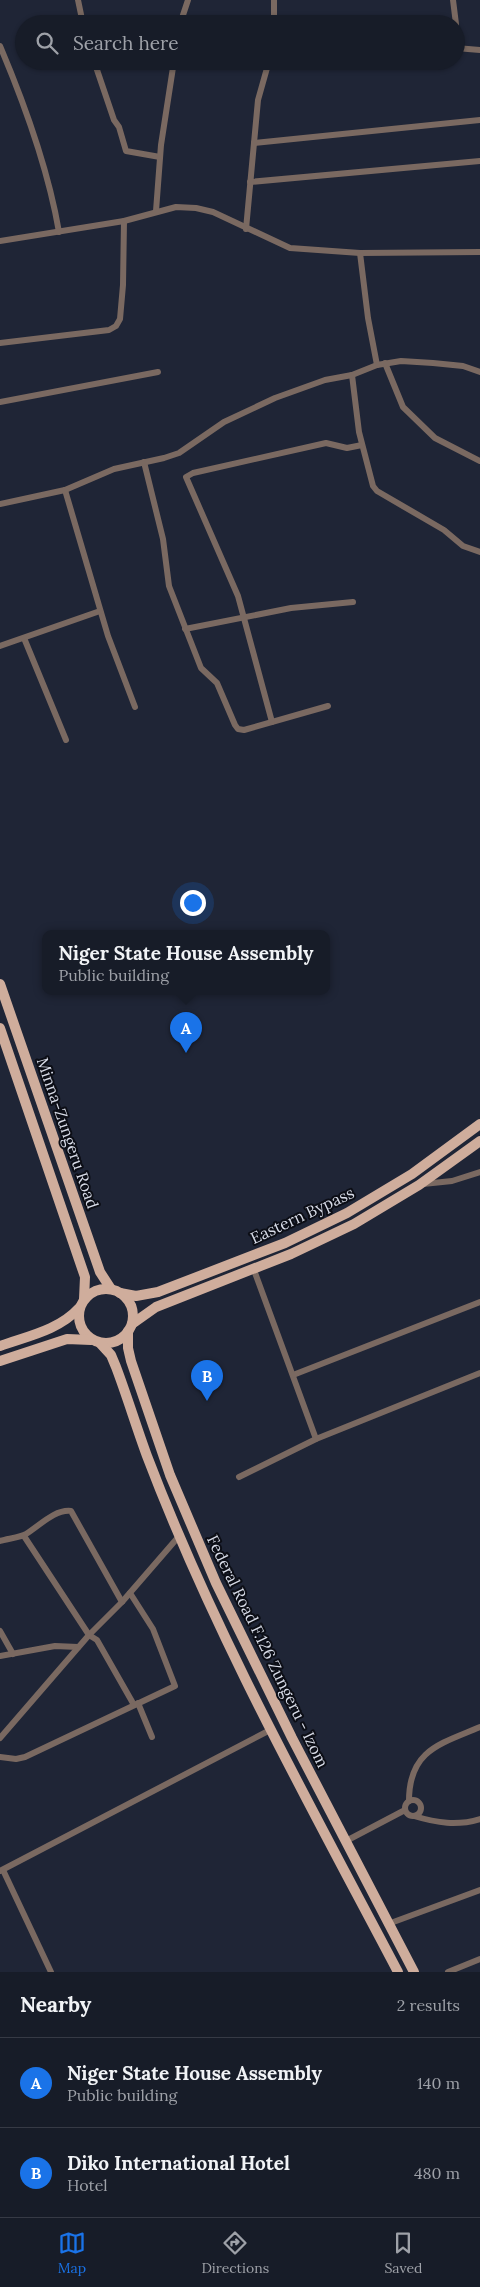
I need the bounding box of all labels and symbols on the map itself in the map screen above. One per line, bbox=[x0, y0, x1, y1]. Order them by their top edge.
your location bbox=[180, 890, 206, 916]
pin: A bbox=[170, 1012, 202, 1053]
street label: Minna-Zungeru Road bbox=[33, 1055, 103, 1212]
street label: Eastern Bypass bbox=[247, 1182, 357, 1248]
pin: B bbox=[191, 1360, 223, 1401]
street label: Federal Road F.126 Zungeru - Izom bbox=[203, 1532, 333, 1770]

